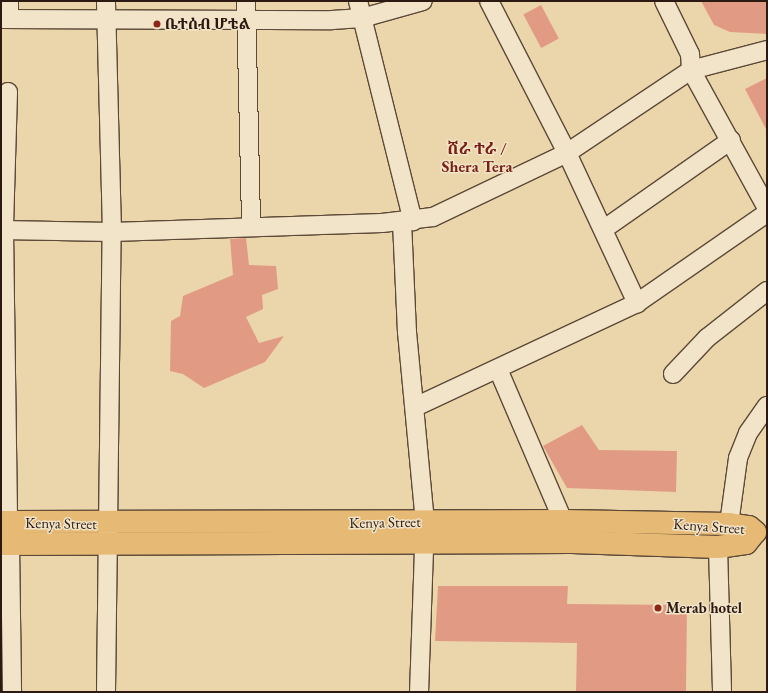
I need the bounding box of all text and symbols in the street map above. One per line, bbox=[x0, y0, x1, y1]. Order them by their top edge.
place label: ቤተሰብ ሆቴል bbox=[165, 15, 250, 33]
marker: ቤተሰብ ሆቴል bbox=[152, 19, 162, 29]
district label: ሸራ ተራ / Shera Tera bbox=[442, 139, 512, 177]
street label: Kenya Street bbox=[349, 512, 421, 532]
street label: Kenya Street bbox=[25, 513, 97, 533]
street label: Kenya Street bbox=[673, 515, 745, 537]
place label: Merab hotel bbox=[666, 599, 742, 617]
marker: Merab hotel bbox=[653, 603, 663, 613]

